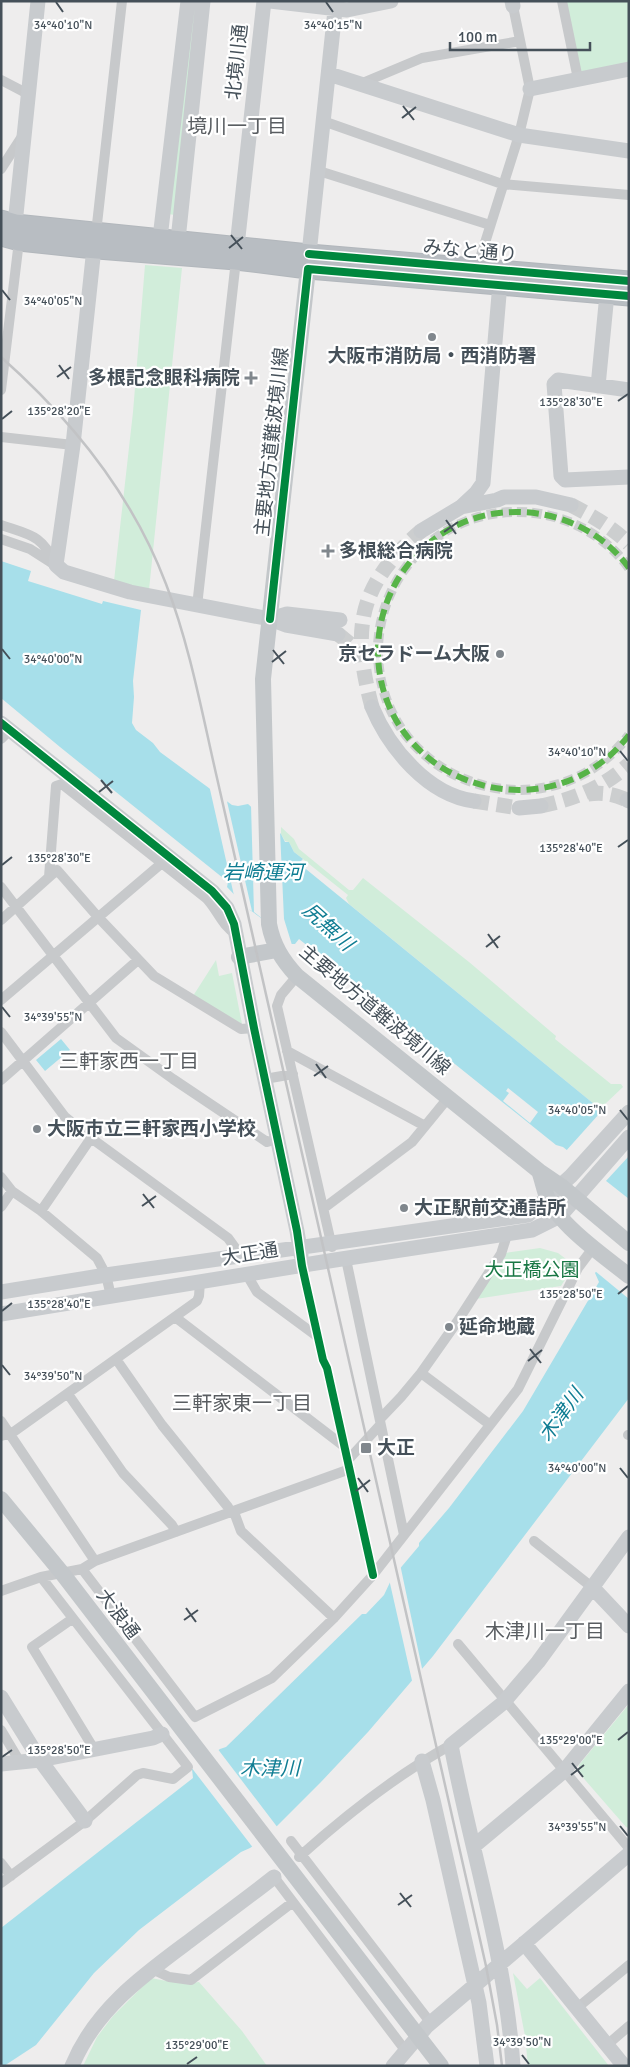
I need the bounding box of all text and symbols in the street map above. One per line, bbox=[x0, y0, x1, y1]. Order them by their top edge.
text: 34°40'10"N bbox=[34, 18, 92, 33]
text: 34°40'15"N bbox=[304, 18, 362, 33]
scale bar bbox=[450, 20, 590, 52]
street label: 北境川通 bbox=[221, 23, 253, 101]
text: 100 m bbox=[458, 28, 498, 46]
district label: 境川一丁目 bbox=[187, 114, 287, 139]
street label: みなと通り bbox=[422, 235, 518, 267]
text: 34°40'05"N bbox=[24, 294, 82, 309]
marker: 大阪市消防局・西消防署 bbox=[426, 331, 438, 343]
place label: 大阪市消防局・西消防署 bbox=[327, 344, 537, 368]
street label: 主要地方道難波境川線 bbox=[250, 346, 294, 538]
place label: 多根記念眼科病院 bbox=[88, 366, 240, 390]
marker: 多根記念眼科病院 bbox=[244, 371, 258, 385]
text: 135°28'30"E bbox=[539, 395, 603, 410]
text: 135°28'20"E bbox=[27, 404, 91, 419]
place label: 多根総合病院 bbox=[339, 539, 453, 563]
marker: 多根総合病院 bbox=[321, 544, 335, 558]
place label: 京セラドーム大阪 bbox=[339, 642, 490, 666]
marker: 京セラドーム大阪 bbox=[494, 648, 506, 660]
text: 34°40'00"N bbox=[24, 652, 82, 667]
text: 34°40'10"N bbox=[548, 745, 606, 760]
text: 135°28'40"E bbox=[539, 841, 603, 856]
text: 135°28'30"E bbox=[27, 851, 91, 866]
water label: 岩崎運河 bbox=[223, 860, 307, 885]
water label: 尻無川 bbox=[297, 898, 360, 958]
street label: 主要地方道難波境川線 bbox=[295, 940, 455, 1080]
text: 34°39'55"N bbox=[24, 1010, 82, 1025]
district label: 三軒家西一丁目 bbox=[59, 1049, 199, 1074]
text: 34°40'05"N bbox=[548, 1103, 606, 1118]
place label: 大阪市立三軒家西小学校 bbox=[47, 1117, 256, 1141]
marker: 大阪市立三軒家西小学校 bbox=[31, 1123, 43, 1135]
place label: 大正駅前交通詰所 bbox=[414, 1196, 566, 1220]
marker: 大正駅前交通詰所 bbox=[398, 1202, 410, 1214]
street label: 大正通 bbox=[220, 1238, 280, 1270]
park label: 大正橋公園 bbox=[484, 1258, 580, 1282]
text: 135°28'50"E bbox=[539, 1287, 603, 1302]
text: 135°28'40"E bbox=[27, 1297, 91, 1312]
place label: 延命地蔵 bbox=[459, 1315, 535, 1339]
marker: 延命地蔵 bbox=[443, 1321, 455, 1333]
text: 34°39'50"N bbox=[24, 1369, 82, 1384]
water label: 木津川 bbox=[533, 1382, 590, 1447]
district label: 三軒家東一丁目 bbox=[172, 1391, 312, 1416]
place label: 大正 bbox=[377, 1436, 415, 1460]
marker: 大正 bbox=[359, 1441, 373, 1455]
text: 34°40'00"N bbox=[548, 1461, 606, 1476]
street label: 大浪通 bbox=[91, 1584, 145, 1644]
district label: 木津川一丁目 bbox=[485, 1619, 605, 1644]
text: 135°29'00"E bbox=[539, 1733, 603, 1748]
text: 135°28'50"E bbox=[27, 1743, 91, 1758]
water label: 木津川 bbox=[240, 1756, 302, 1781]
text: 34°39'55"N bbox=[548, 1820, 606, 1835]
text: 34°39'50"N bbox=[493, 2035, 551, 2050]
text: 135°29'00"E bbox=[165, 2038, 229, 2053]

